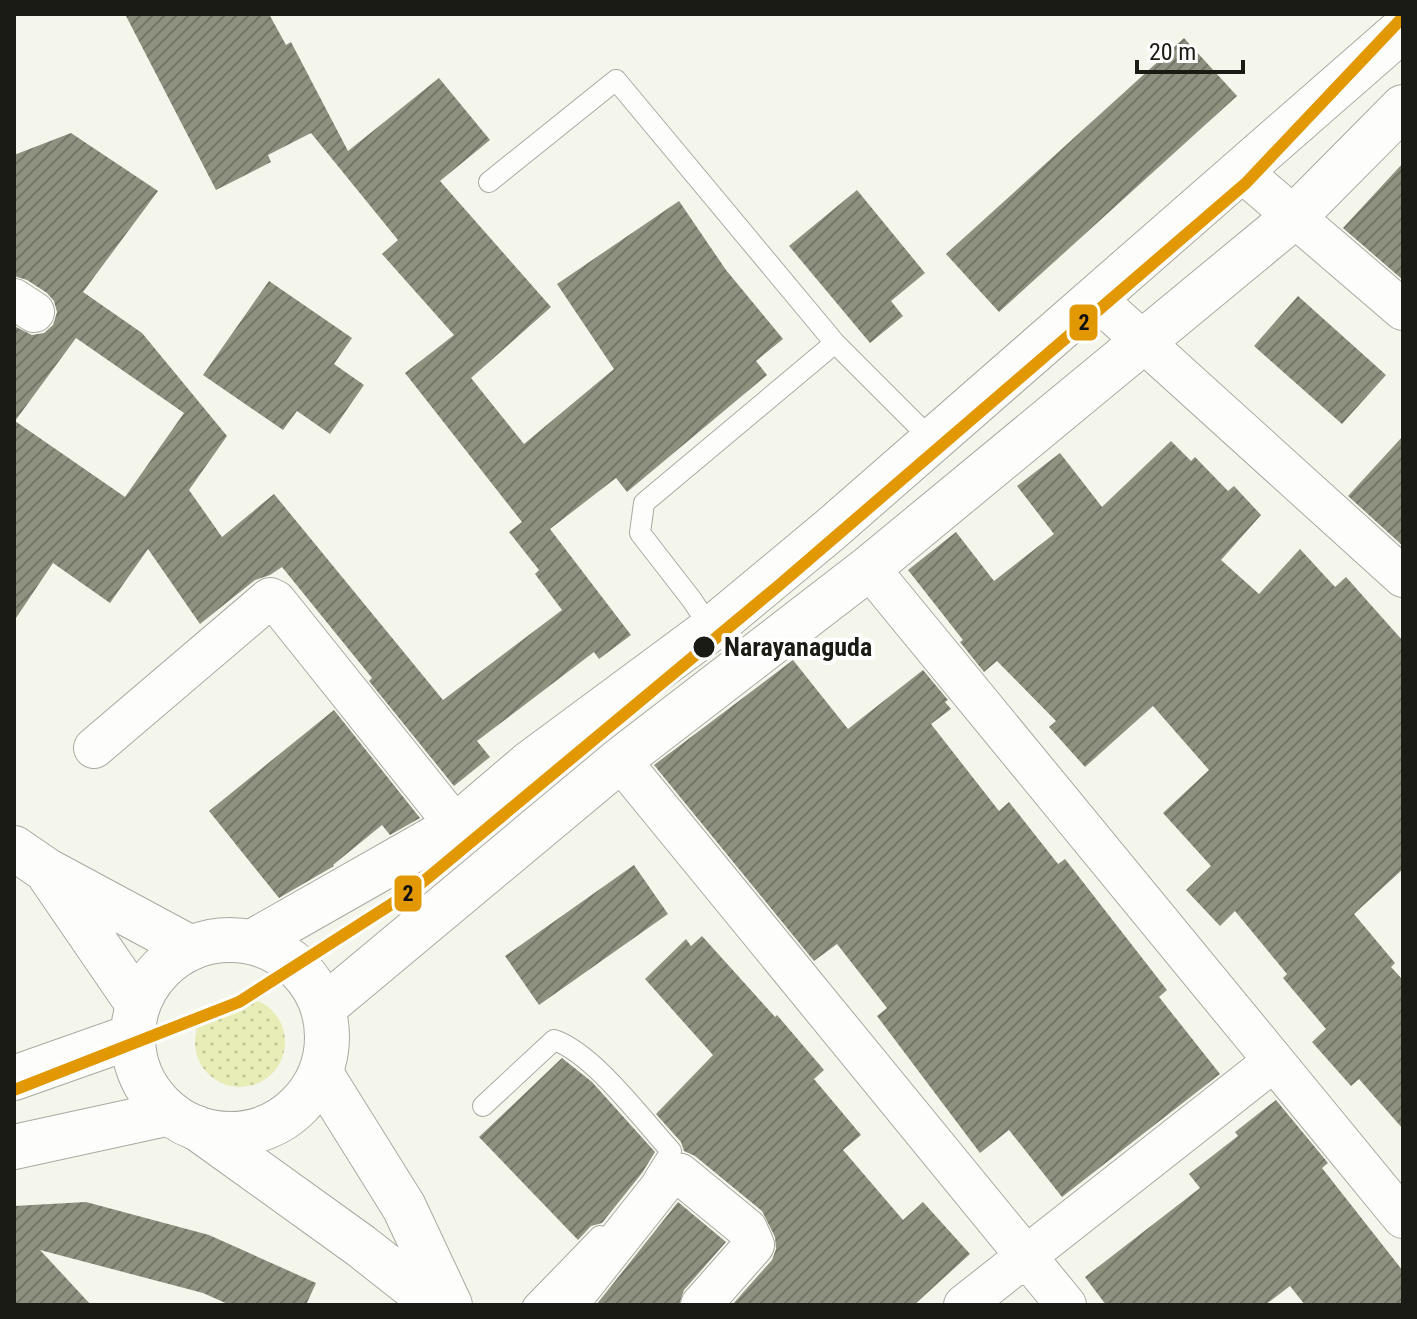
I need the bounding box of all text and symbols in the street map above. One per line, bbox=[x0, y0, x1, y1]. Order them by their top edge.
scale bar bbox=[1137, 24, 1243, 74]
text: 20 m bbox=[1149, 38, 1196, 66]
line badge: 2 bbox=[1068, 303, 1099, 342]
text: 2 bbox=[1078, 310, 1090, 335]
place label: Narayanaguda bbox=[724, 632, 872, 662]
marker: Narayanaguda bbox=[691, 634, 717, 660]
line badge: 2 bbox=[393, 874, 423, 913]
text: 2 bbox=[402, 881, 414, 906]

